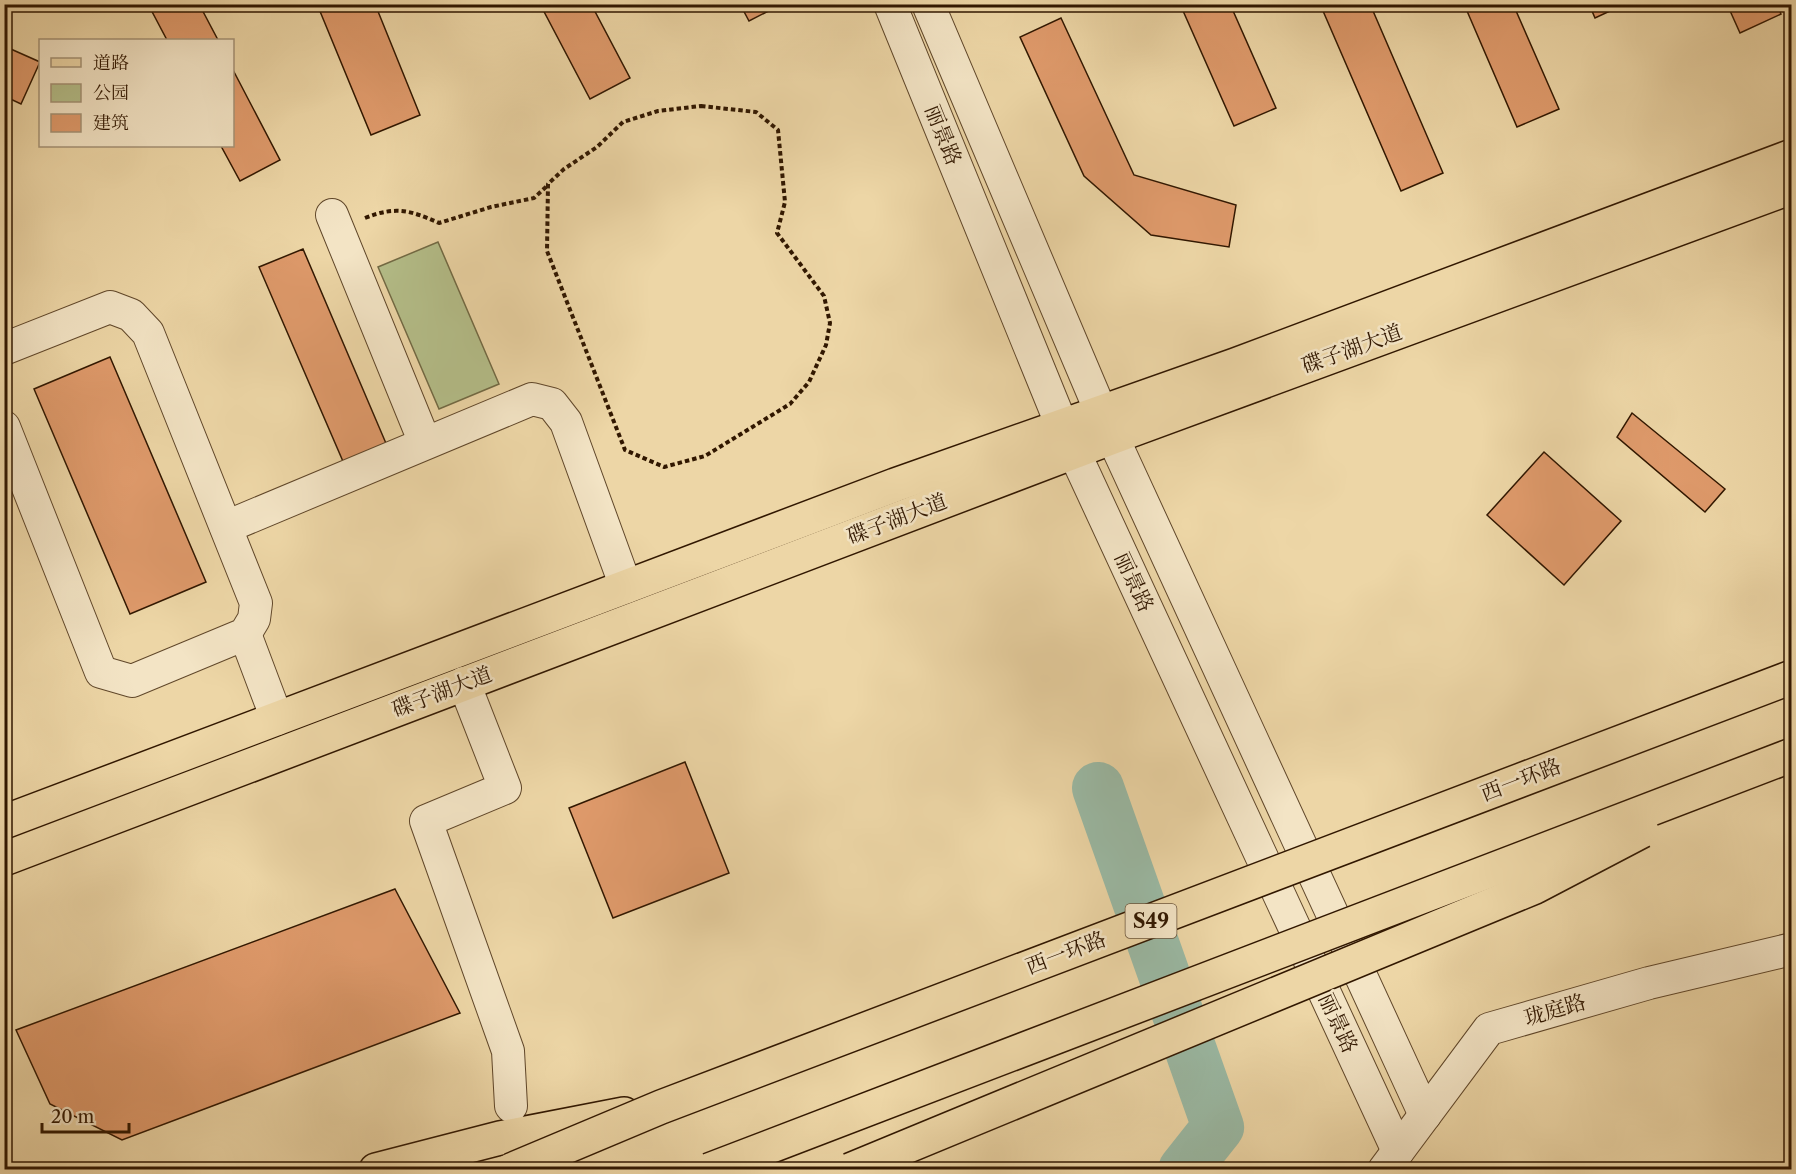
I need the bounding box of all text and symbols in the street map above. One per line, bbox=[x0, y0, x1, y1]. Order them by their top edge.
legend bbox=[39, 39, 234, 147]
text: 道路 bbox=[93, 52, 129, 74]
text: 公园 bbox=[93, 82, 129, 104]
street label: 丽景路 bbox=[920, 101, 967, 169]
text: 建筑 bbox=[93, 112, 129, 134]
street label: 碟子湖大道 bbox=[1298, 319, 1405, 378]
street label: 碟子湖大道 bbox=[843, 488, 950, 549]
street label: 丽景路 bbox=[1110, 548, 1159, 616]
street label: 碟子湖大道 bbox=[388, 661, 495, 722]
street label: 西一环路 bbox=[1477, 753, 1565, 806]
road number: S49 bbox=[1126, 904, 1176, 938]
street label: 西一环路 bbox=[1022, 926, 1110, 979]
street label: 丽景路 bbox=[1314, 989, 1363, 1057]
street label: 珑庭路 bbox=[1521, 989, 1589, 1030]
scale bar bbox=[42, 1096, 129, 1134]
text: 20 m bbox=[51, 1106, 95, 1128]

